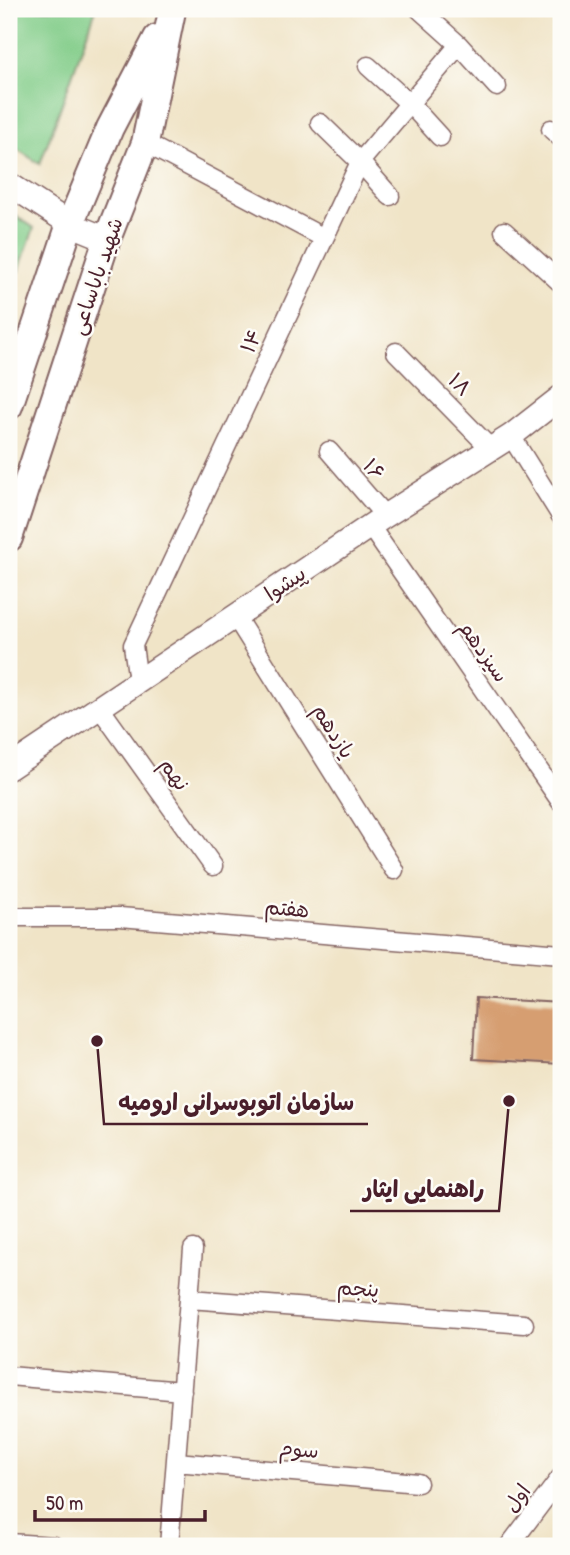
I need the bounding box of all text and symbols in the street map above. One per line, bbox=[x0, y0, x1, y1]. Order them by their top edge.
street label: شهید باباساعی bbox=[62, 213, 130, 339]
street label: ۱۴ bbox=[233, 324, 269, 358]
street label: ۱۸ bbox=[442, 366, 478, 402]
street label: ۱۶ bbox=[356, 452, 392, 486]
street label: پیشوا bbox=[258, 559, 312, 607]
street label: سیزدهم bbox=[450, 614, 516, 689]
street label: یازدهم bbox=[304, 698, 362, 765]
street label: نهم bbox=[152, 752, 197, 797]
street label: هفتم bbox=[263, 892, 311, 926]
callout: سازمان اتوبوسرانی ارومیه bbox=[104, 1080, 368, 1124]
text: سازمان اتوبوسرانی ارومیه bbox=[118, 1086, 354, 1117]
callout: راهنمایی ایثار bbox=[350, 1167, 499, 1211]
text: راهنمایی ایثار bbox=[362, 1173, 484, 1204]
street label: پنجم bbox=[336, 1272, 380, 1306]
street label: سوم bbox=[278, 1433, 320, 1467]
scale bar bbox=[35, 1478, 205, 1522]
street label: اول bbox=[497, 1478, 537, 1518]
text: 50 m bbox=[46, 1488, 83, 1517]

